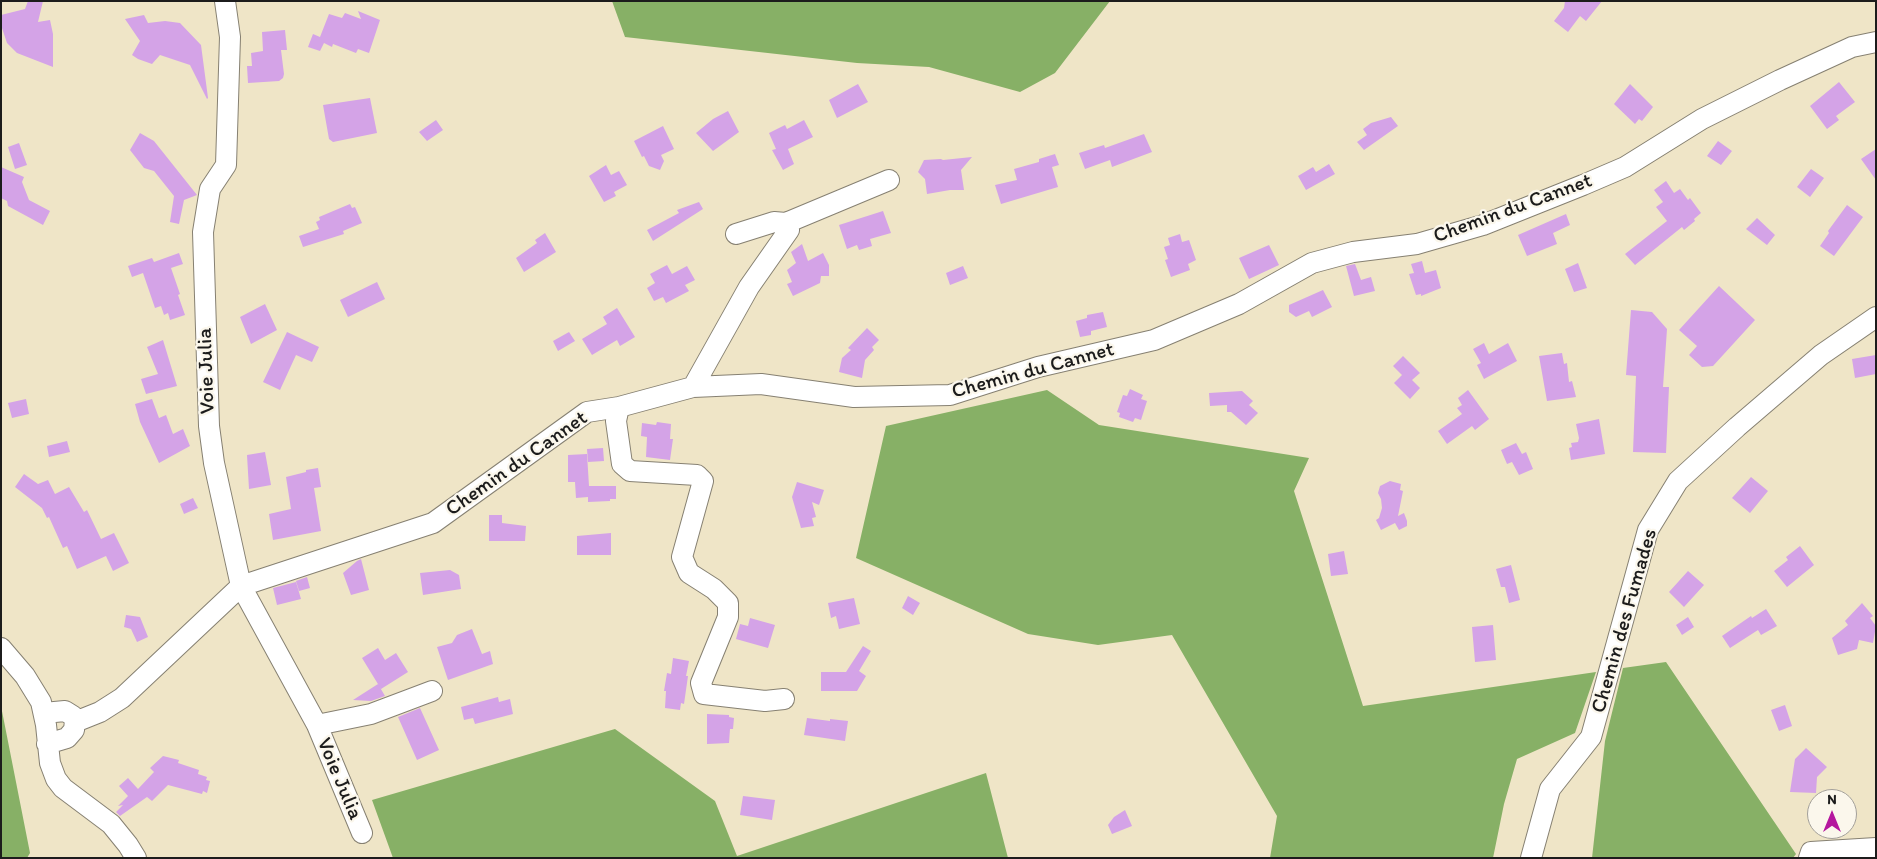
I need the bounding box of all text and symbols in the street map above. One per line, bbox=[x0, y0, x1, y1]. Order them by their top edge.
street label: Chemin du Cannet bbox=[1430, 169, 1596, 249]
street label: Voie Julia bbox=[193, 327, 221, 415]
street label: Chemin du Cannet bbox=[949, 337, 1117, 405]
street label: Chemin du Cannet bbox=[441, 406, 593, 522]
street label: Chemin des Fumades bbox=[1587, 526, 1663, 716]
street label: Voie Julia bbox=[311, 734, 367, 824]
north arrow bbox=[1807, 789, 1857, 839]
text: N bbox=[1827, 791, 1837, 808]

